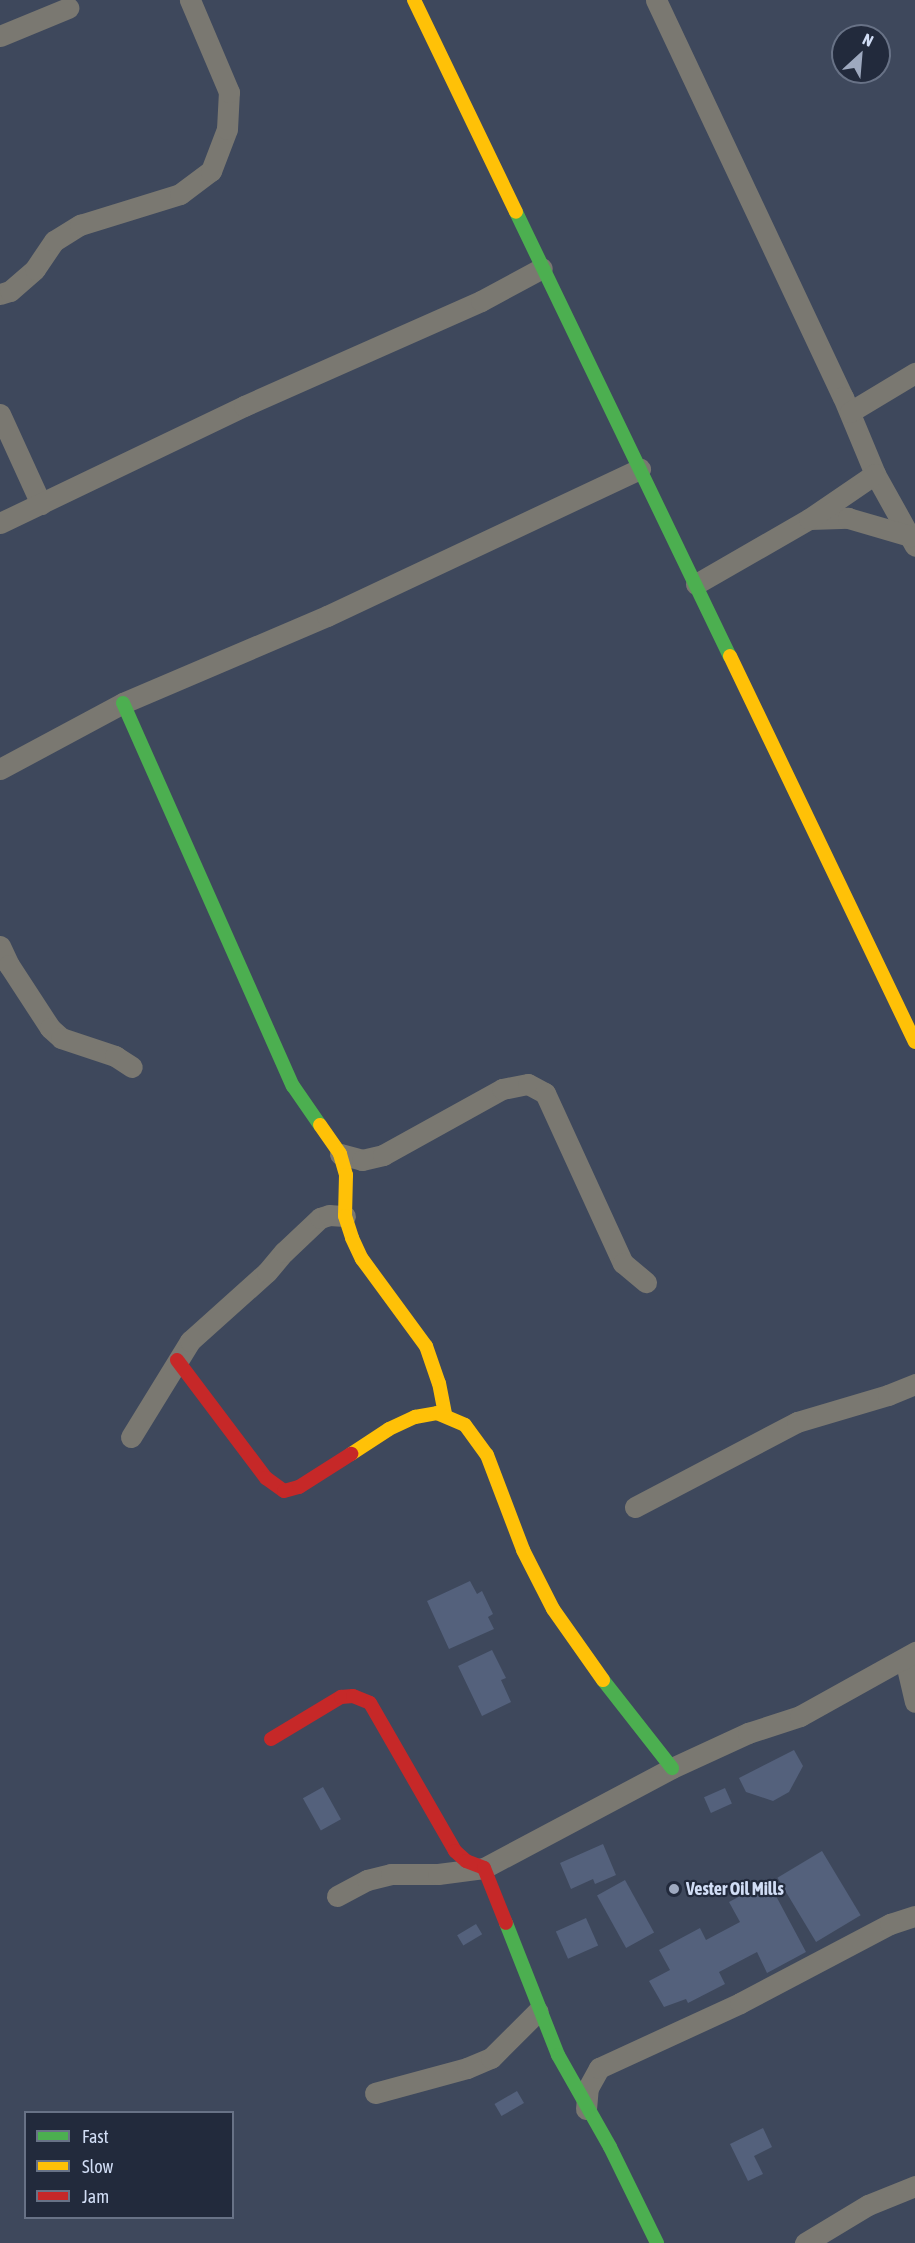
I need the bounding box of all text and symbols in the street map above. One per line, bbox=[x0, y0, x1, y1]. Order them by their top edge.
north arrow bbox=[831, 24, 891, 84]
text: N bbox=[860, 29, 876, 50]
place label: Vester Oil Mills bbox=[686, 1878, 784, 1900]
marker: Vester Oil Mills bbox=[667, 1882, 681, 1896]
legend bbox=[24, 2111, 234, 2219]
text: Fast bbox=[82, 2126, 109, 2147]
text: Slow bbox=[82, 2156, 113, 2177]
text: Jam bbox=[82, 2186, 109, 2207]

